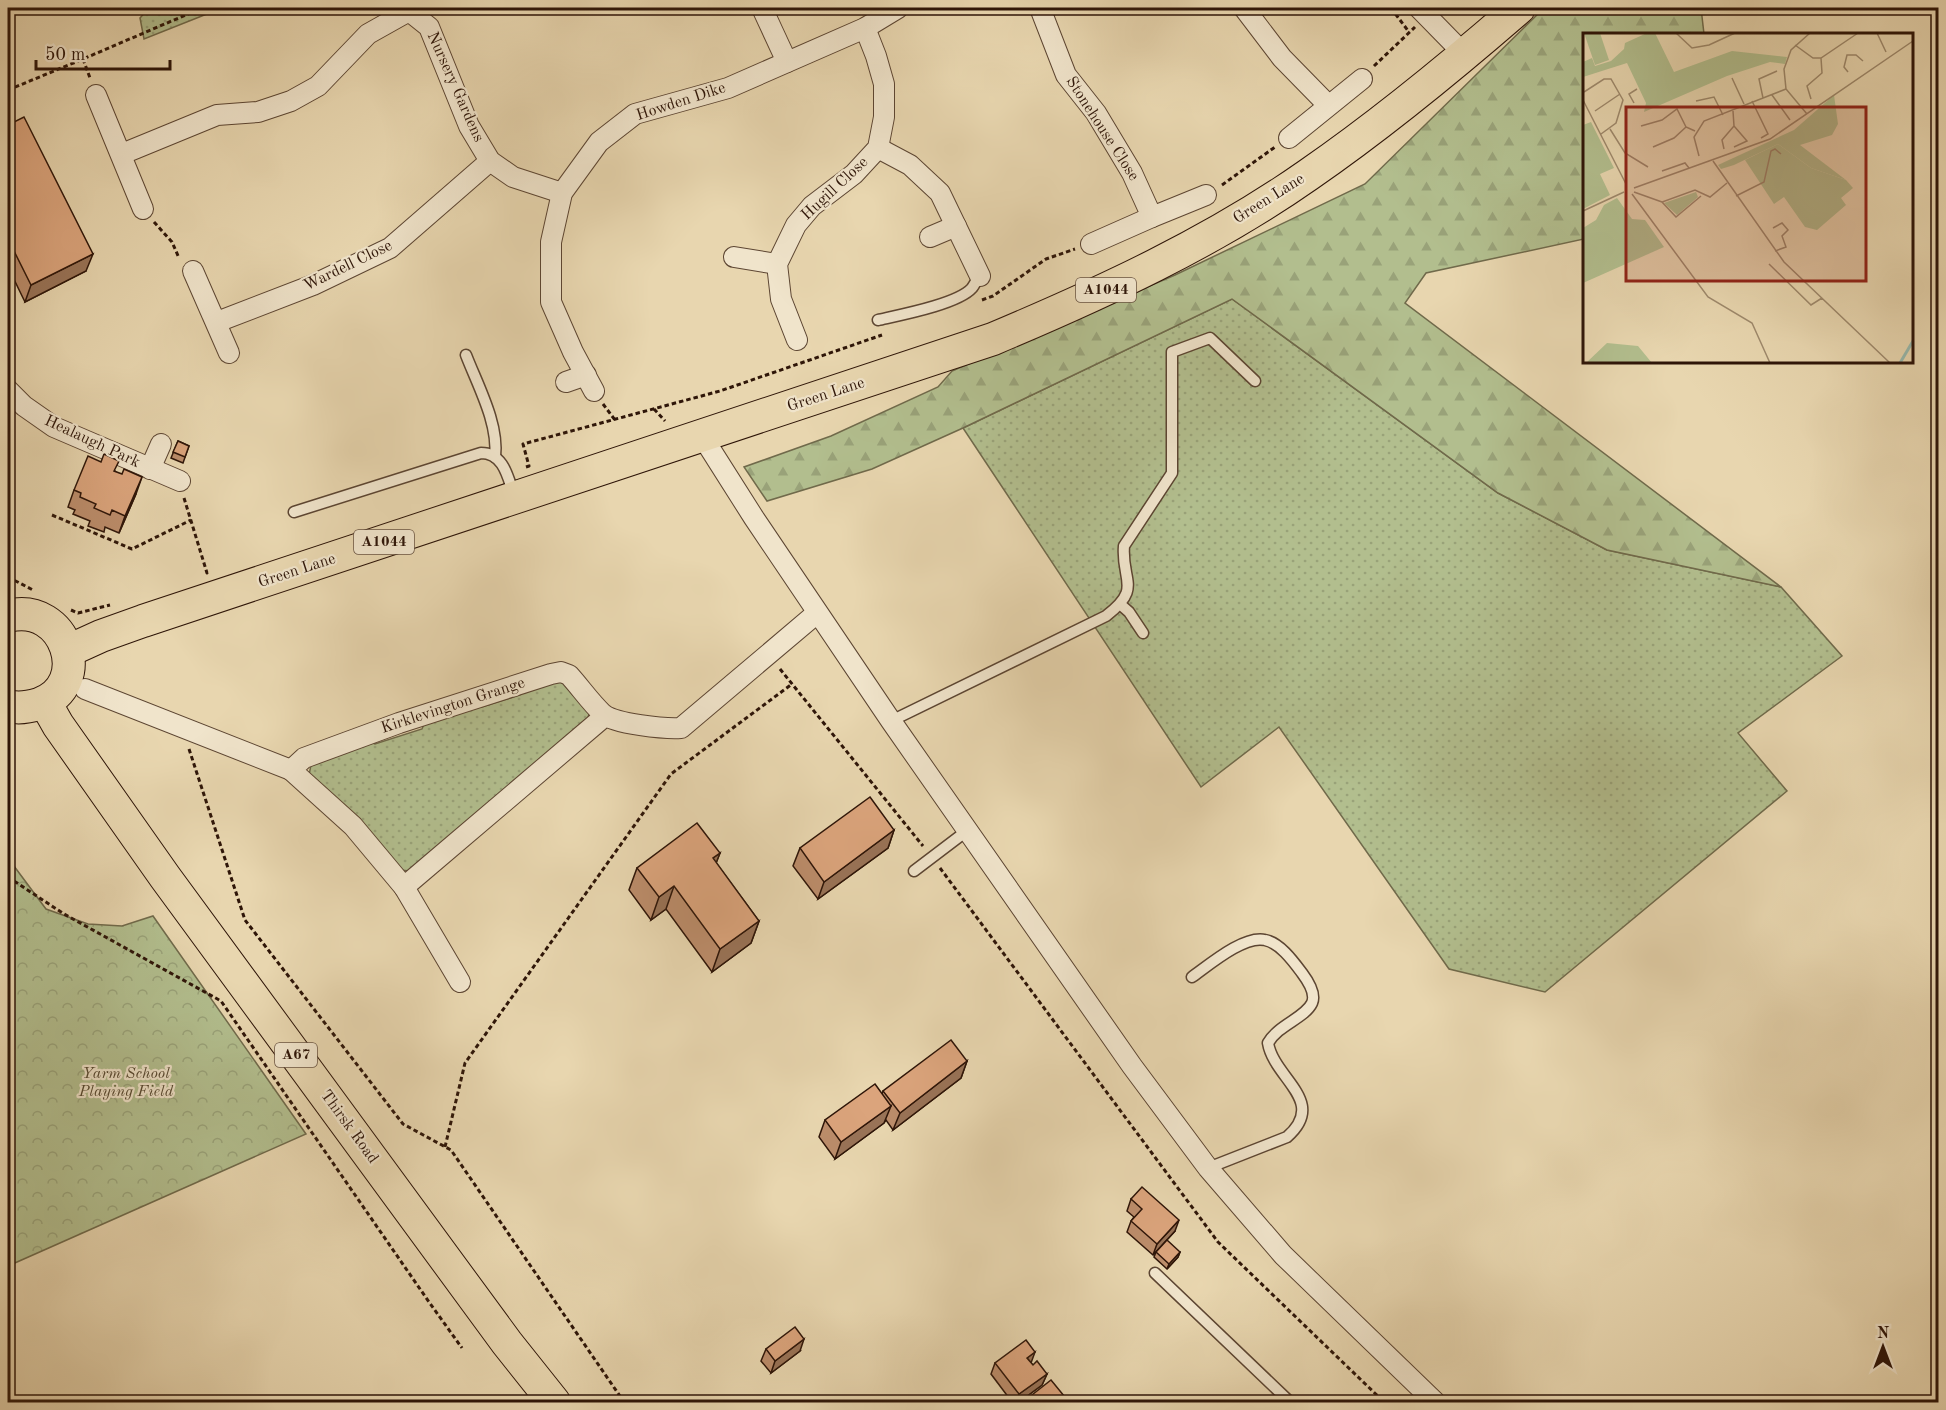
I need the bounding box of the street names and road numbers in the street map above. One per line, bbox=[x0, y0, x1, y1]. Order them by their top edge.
street label: Nursery Gardens bbox=[424, 30, 486, 144]
street label: Stonehouse Close bbox=[1062, 74, 1142, 184]
street label: Howden Dike bbox=[634, 80, 728, 124]
street label: Hugill Close bbox=[799, 154, 871, 224]
street label: Green Lane bbox=[1231, 171, 1307, 227]
street label: Wardell Close bbox=[301, 238, 395, 294]
road number: A1044 bbox=[1076, 278, 1136, 302]
street label: Green Lane bbox=[785, 375, 867, 415]
street label: Healaugh Park bbox=[42, 413, 142, 471]
road number: A1044 bbox=[354, 530, 414, 554]
street label: Green Lane bbox=[256, 551, 338, 591]
street label: Kirklevington Grange bbox=[379, 675, 527, 737]
road number: A67 bbox=[275, 1043, 317, 1067]
street label: Thirsk Road bbox=[317, 1087, 381, 1167]

